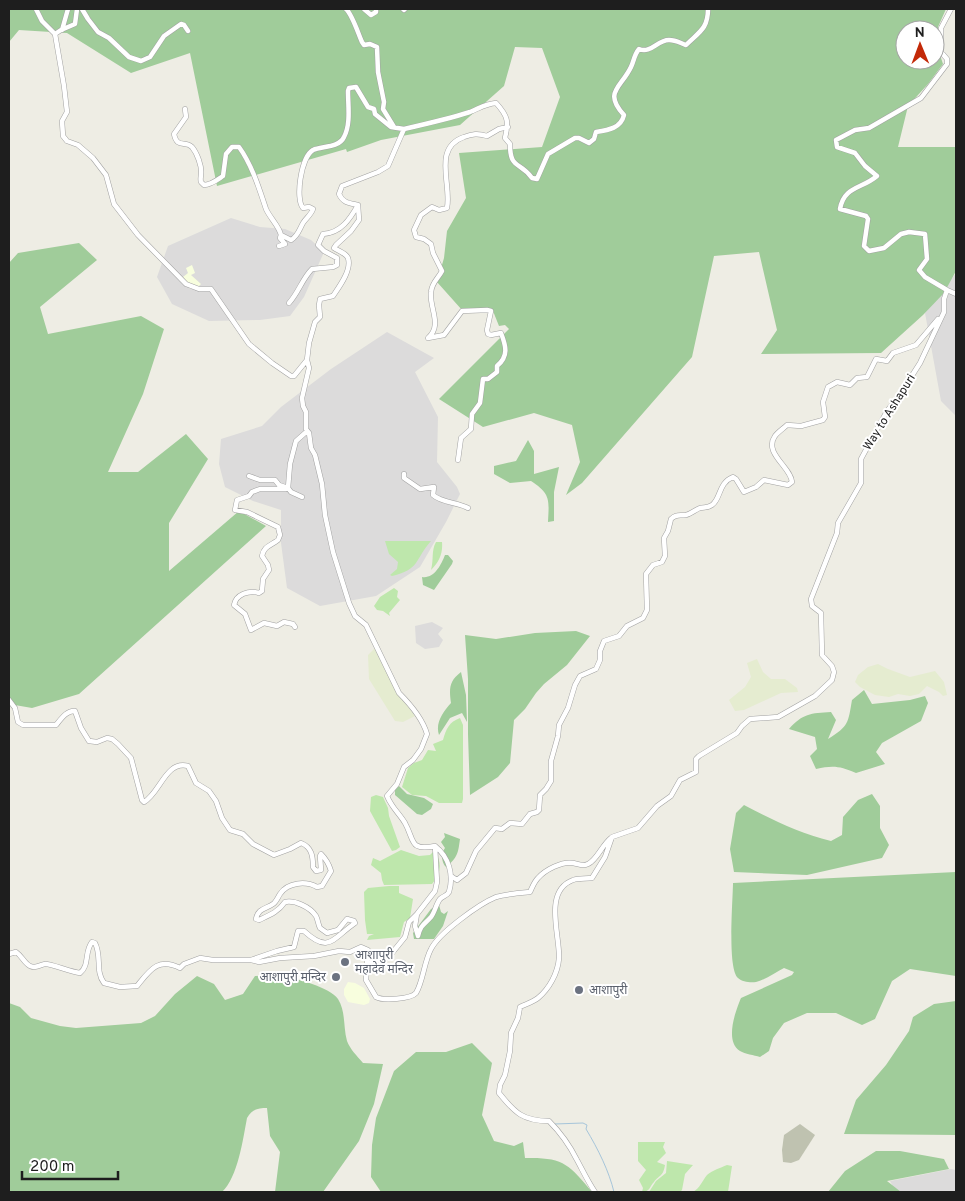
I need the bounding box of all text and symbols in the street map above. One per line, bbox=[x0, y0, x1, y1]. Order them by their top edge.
north arrow bbox=[895, 20, 945, 70]
text: N bbox=[915, 25, 925, 42]
street label: Way to Ashapuri bbox=[860, 371, 920, 454]
place label: आशापुरी महादेव मन्दिर bbox=[355, 947, 414, 978]
marker: आशापुरी महादेव मन्दिर bbox=[339, 956, 351, 968]
place label: आशापुरी मन्दिर bbox=[260, 969, 327, 986]
marker: आशापुरी मन्दिर bbox=[330, 971, 342, 983]
place label: आशापुरी bbox=[589, 982, 628, 999]
marker: आशापुरी bbox=[573, 984, 585, 996]
scale bar bbox=[22, 1148, 119, 1180]
text: 200 m bbox=[30, 1158, 75, 1177]

